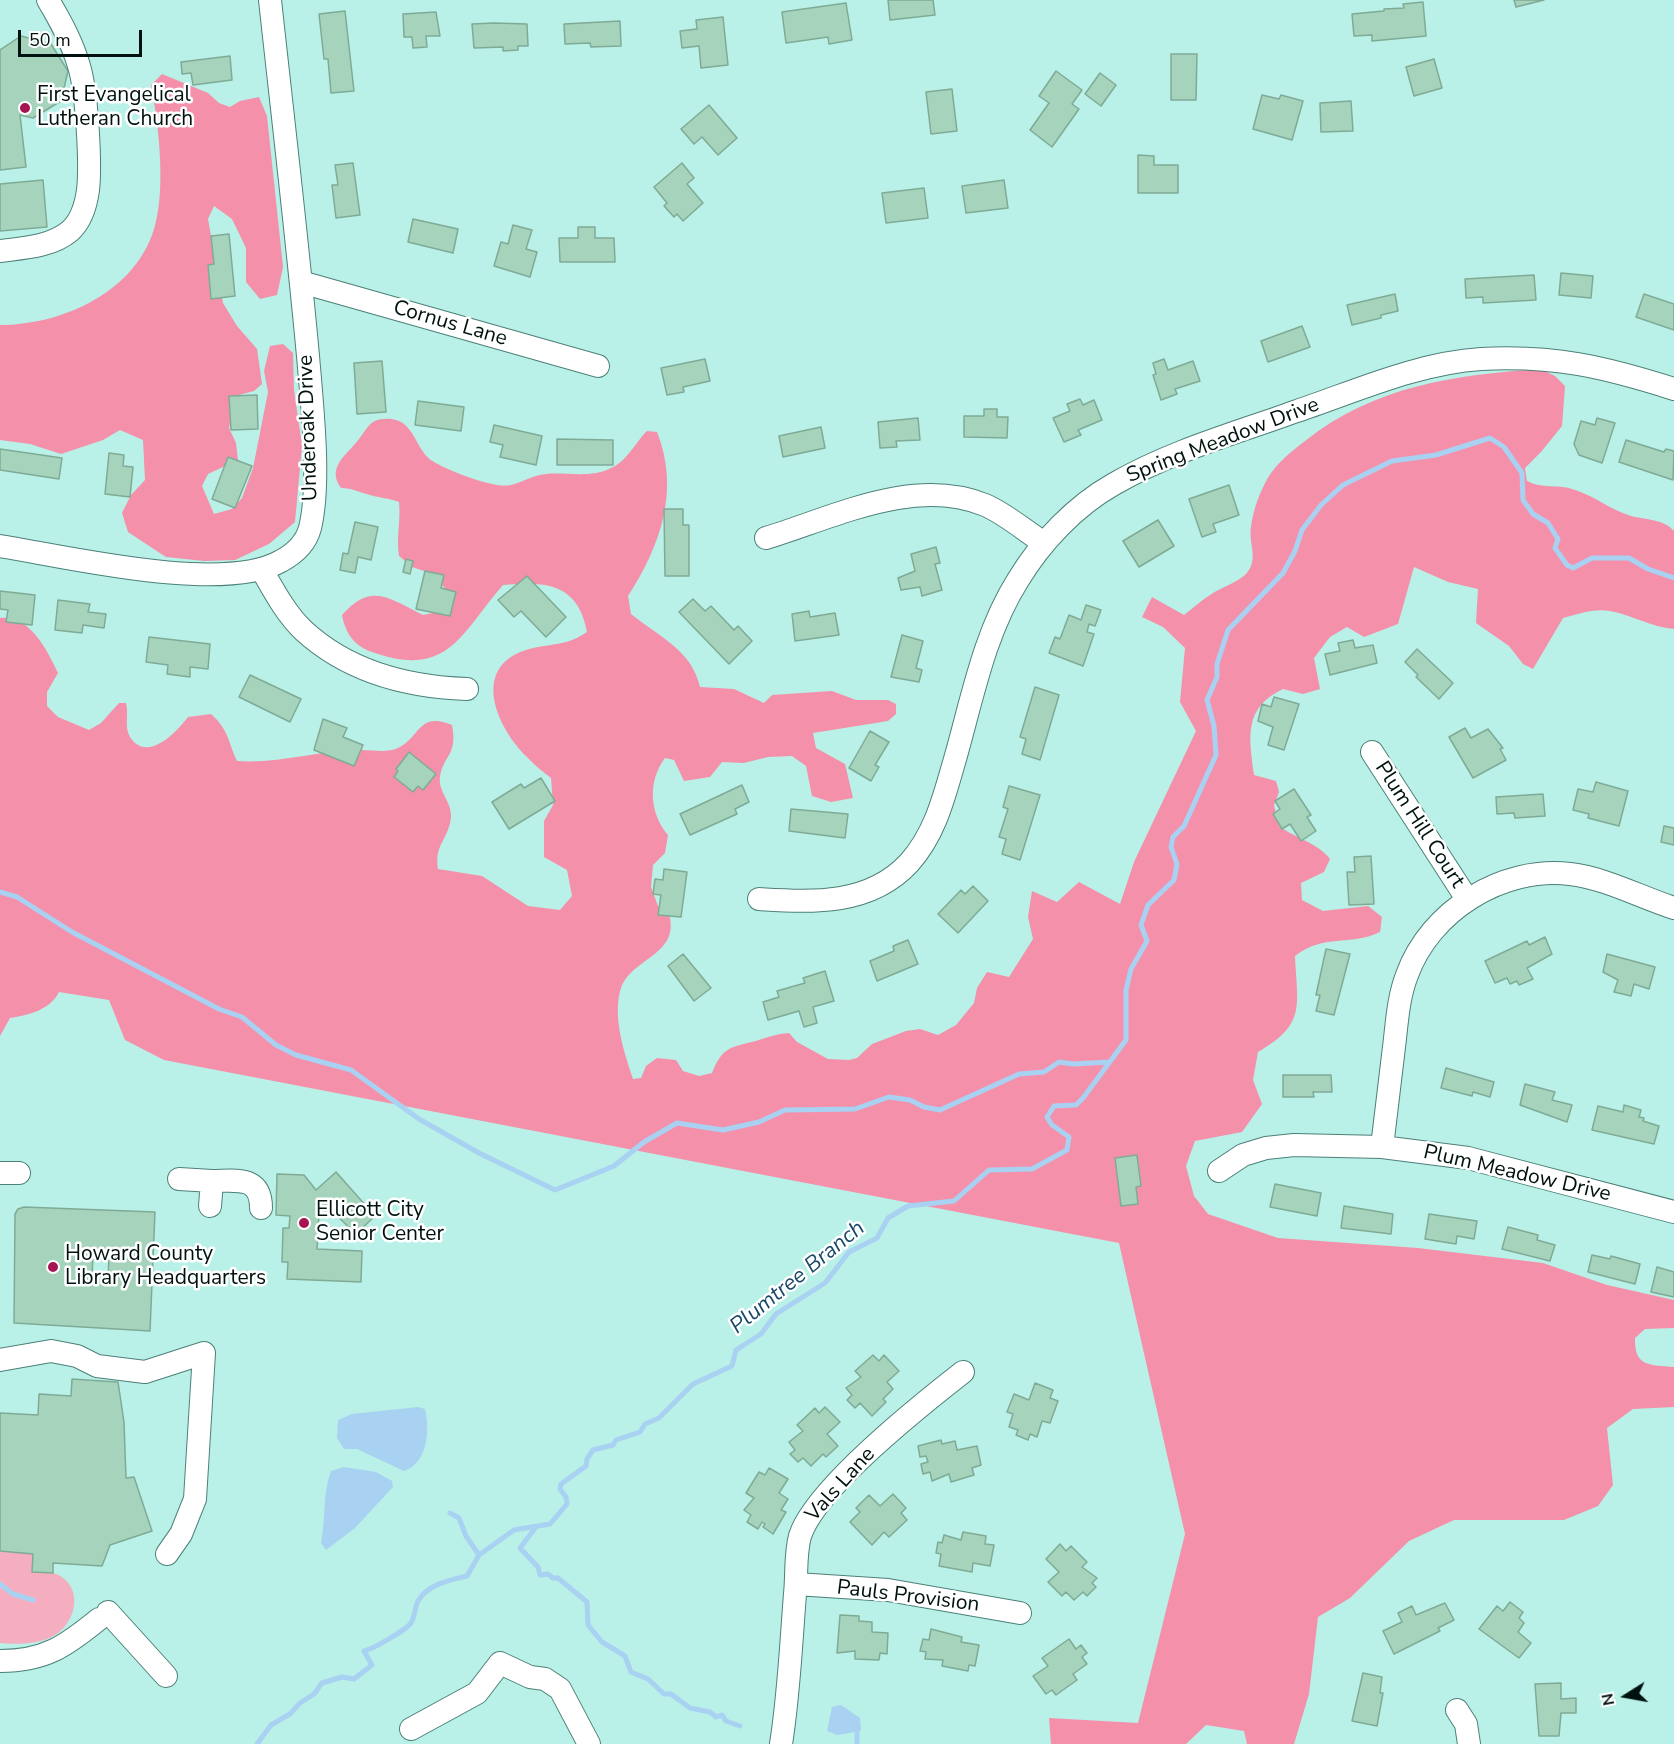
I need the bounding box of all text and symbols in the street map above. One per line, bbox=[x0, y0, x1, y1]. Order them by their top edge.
scale bar bbox=[21, 18, 146, 56]
text: 50 m bbox=[29, 28, 71, 52]
place label: First Evangelical Lutheran Church bbox=[37, 83, 193, 133]
marker: First Evangelical Lutheran Church bbox=[18, 101, 32, 115]
street label: Cornus Lane bbox=[390, 296, 510, 352]
street label: Underoak Drive bbox=[294, 354, 324, 502]
street label: Spring Meadow Drive bbox=[1123, 393, 1323, 489]
street label: Plum Hill Court bbox=[1369, 757, 1469, 893]
street label: Plum Meadow Drive bbox=[1421, 1140, 1613, 1208]
place label: Ellicott City Senior Center bbox=[316, 1198, 444, 1248]
marker: Ellicott City Senior Center bbox=[297, 1216, 311, 1230]
water label: Plumtree Branch bbox=[725, 1216, 871, 1340]
place label: Howard County Library Headquarters bbox=[65, 1242, 266, 1292]
marker: Howard County Library Headquarters bbox=[46, 1260, 60, 1274]
street label: Vals Lane bbox=[801, 1443, 881, 1527]
street label: Pauls Provision bbox=[835, 1576, 981, 1618]
north arrow bbox=[1596, 1666, 1656, 1726]
text: N bbox=[1596, 1691, 1620, 1707]

